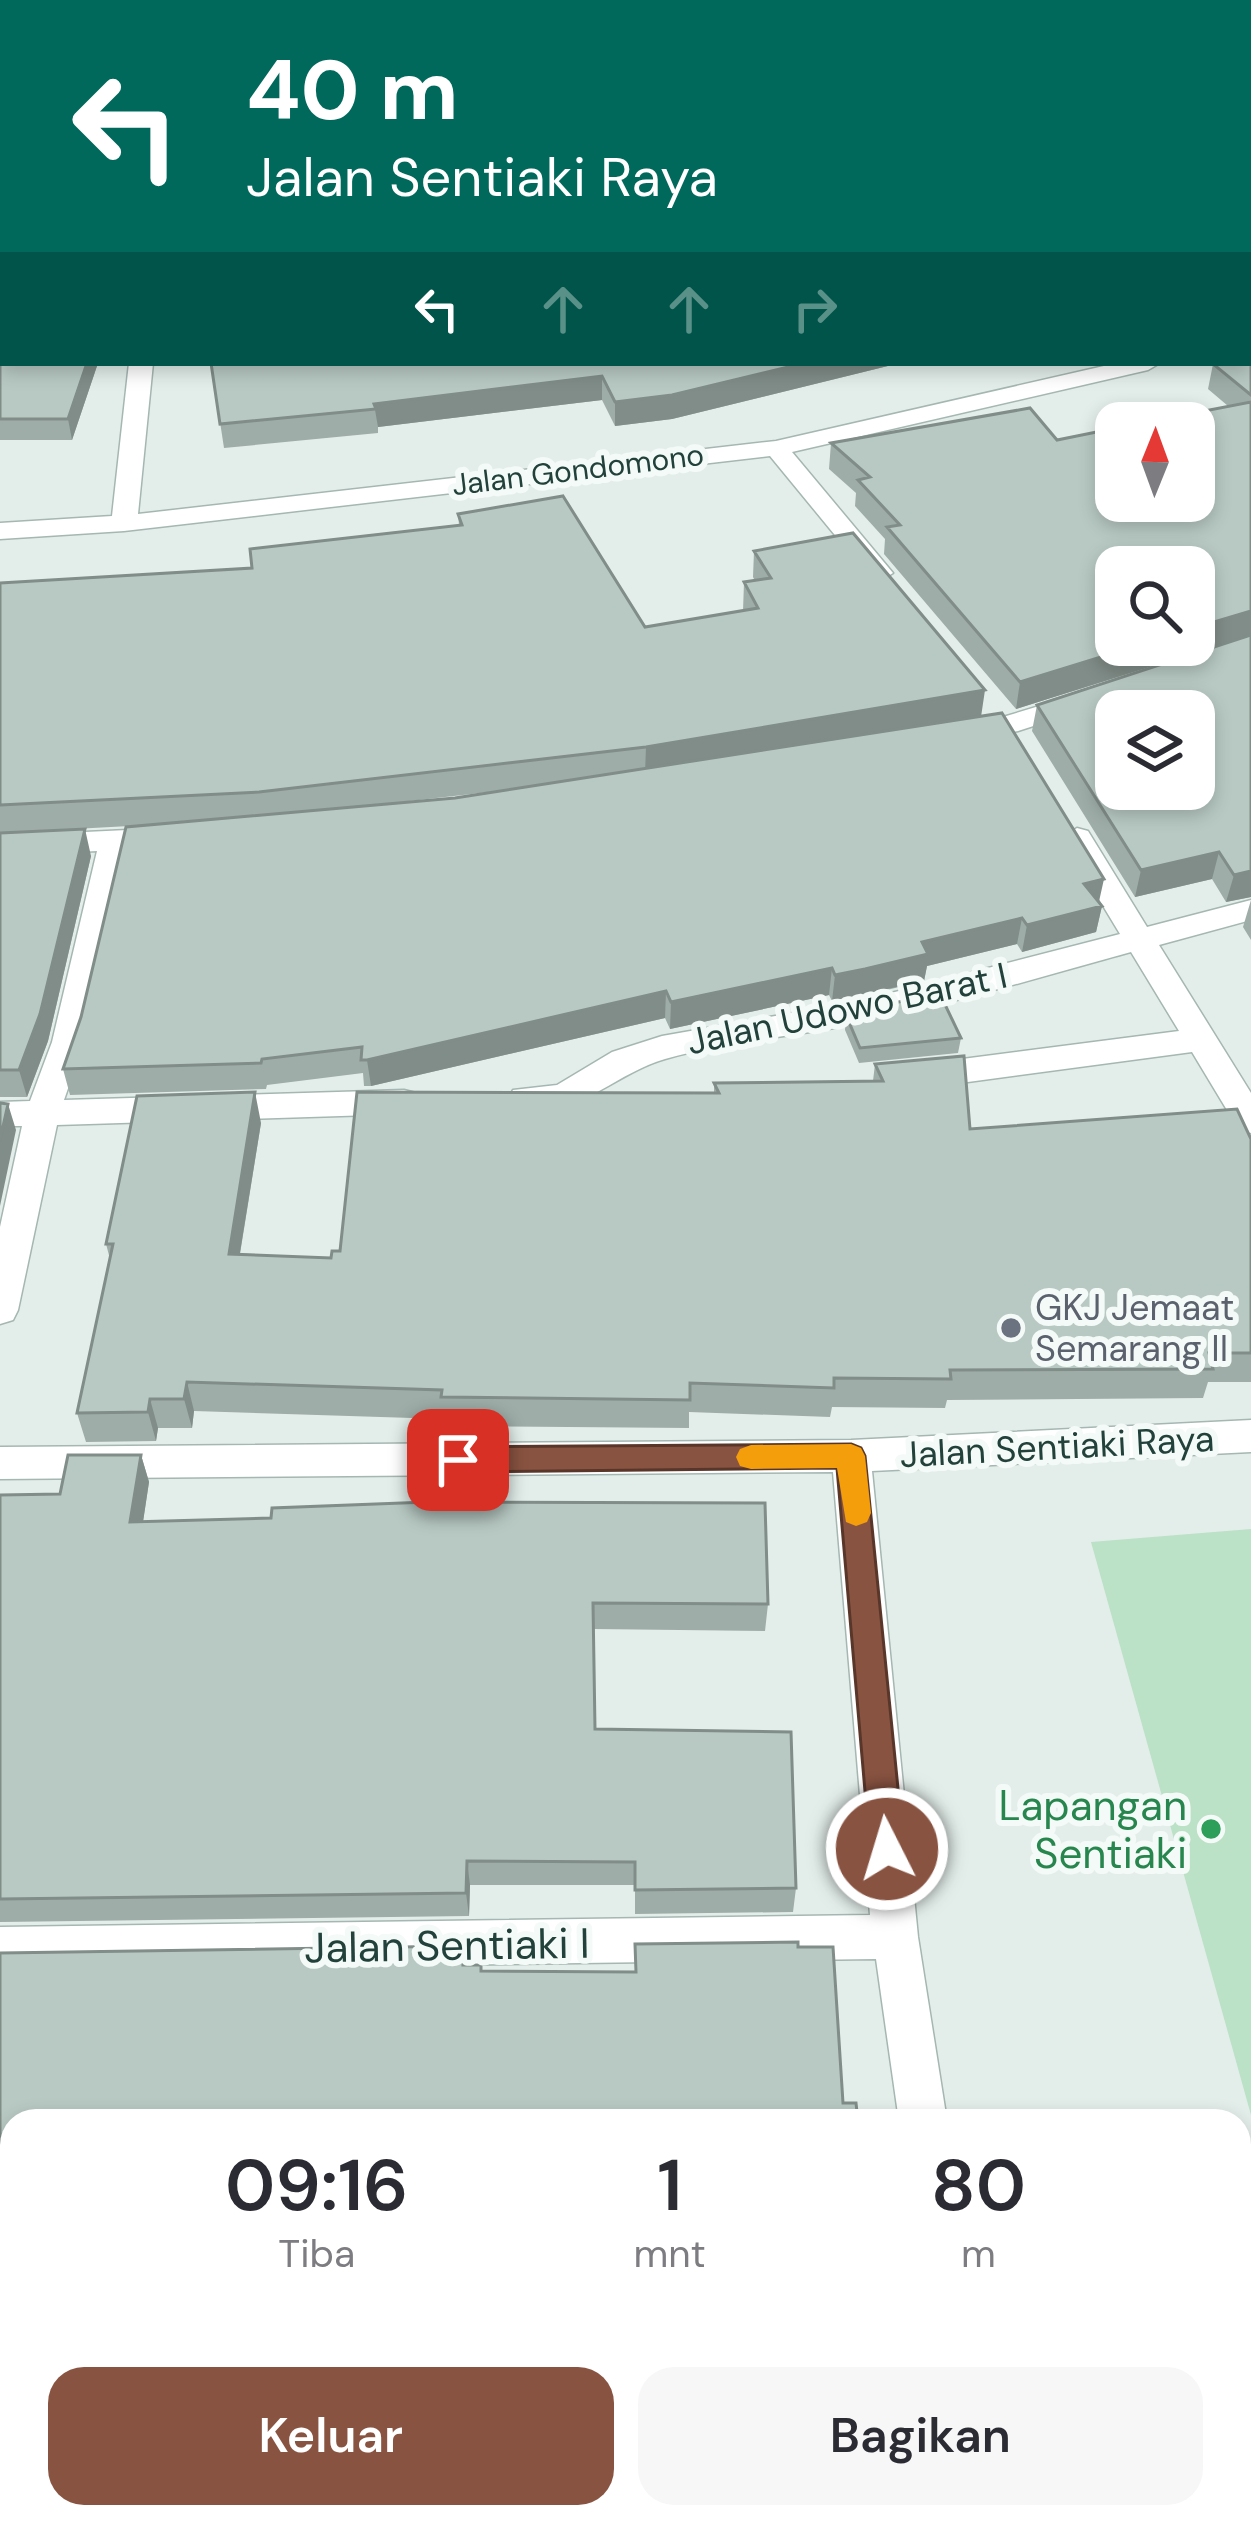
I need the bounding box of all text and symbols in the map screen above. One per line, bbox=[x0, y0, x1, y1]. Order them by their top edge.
text: 40 m bbox=[246, 36, 459, 145]
icon: left bbox=[48, 48, 204, 204]
text: Jalan Sentiaki Raya bbox=[246, 142, 718, 213]
icon: left bbox=[404, 276, 470, 342]
icon: ahead bbox=[530, 276, 596, 342]
icon: ahead bbox=[656, 276, 722, 342]
icon: right bbox=[782, 276, 848, 342]
north arrow bbox=[1095, 402, 1215, 522]
map controls bbox=[1095, 402, 1215, 810]
street label: Jalan Gondomono bbox=[450, 435, 706, 504]
button: search bbox=[1095, 546, 1215, 666]
button: layers bbox=[1095, 690, 1215, 810]
street label: Jalan Udowo Barat I bbox=[683, 952, 1011, 1065]
place label: GKJ Jemaat Semarang II bbox=[1035, 1284, 1234, 1372]
marker: GKJ Jemaat Semarang II bbox=[998, 1315, 1024, 1341]
pin bbox=[407, 1409, 509, 1511]
street label: Jalan Sentiaki Raya bbox=[899, 1415, 1215, 1478]
icon: arrive bbox=[425, 1427, 491, 1493]
place label: Lapangan Sentiaki bbox=[998, 1778, 1187, 1881]
position arrow bbox=[824, 1786, 950, 1912]
marker: Lapangan Sentiaki bbox=[1198, 1816, 1224, 1842]
street label: Jalan Sentiaki I bbox=[304, 1916, 590, 1975]
text: 09:16 bbox=[225, 2139, 409, 2232]
text: 1 bbox=[657, 2139, 682, 2232]
text: 80 bbox=[931, 2139, 1026, 2232]
text: Tiba bbox=[278, 2228, 355, 2279]
text: mnt bbox=[633, 2228, 706, 2279]
text: m bbox=[961, 2228, 996, 2279]
button: Keluar bbox=[48, 2367, 614, 2505]
button: Bagikan bbox=[638, 2367, 1203, 2505]

